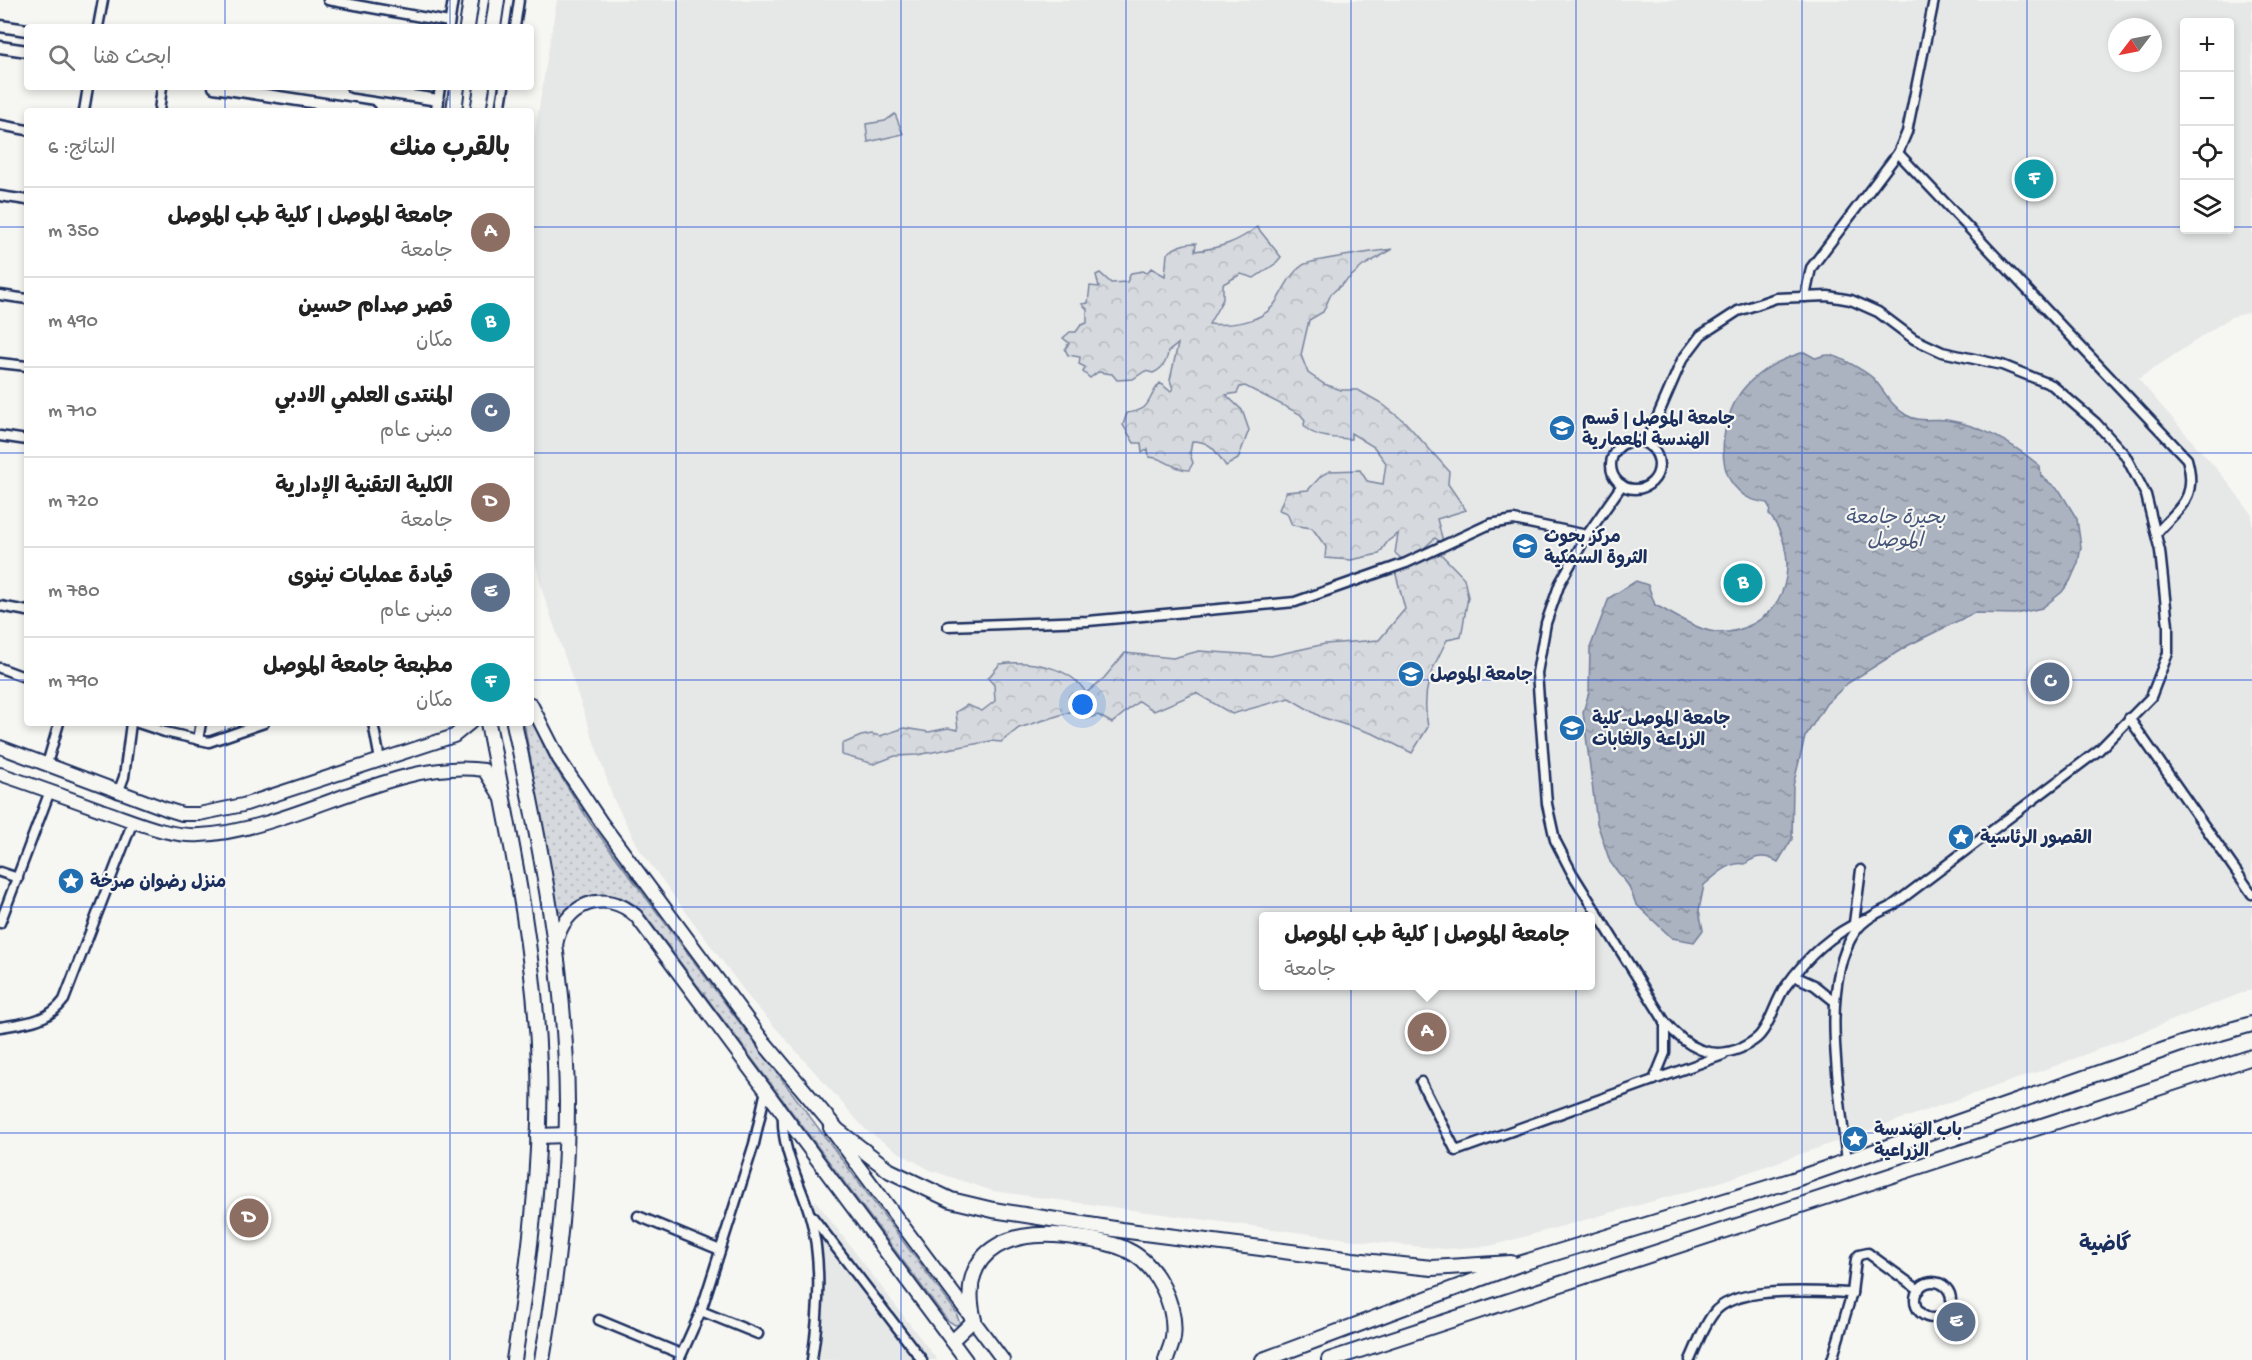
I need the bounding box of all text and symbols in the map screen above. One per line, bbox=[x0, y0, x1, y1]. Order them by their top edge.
north arrow bbox=[2108, 18, 2162, 72]
map controls bbox=[2180, 18, 2234, 234]
button: + bbox=[2180, 18, 2234, 72]
search box bbox=[24, 24, 534, 90]
icon: search bbox=[45, 41, 78, 74]
text: ابحث هنا bbox=[93, 46, 172, 72]
button: − bbox=[2180, 72, 2234, 126]
button: locate bbox=[2180, 126, 2234, 180]
text: بالقرب منك bbox=[390, 135, 510, 166]
text: النتائج: 6 bbox=[48, 138, 115, 161]
pin: F bbox=[2014, 156, 2054, 201]
button: layers bbox=[2180, 180, 2234, 234]
text: جامعة الموصل | كلية طب الموصل bbox=[168, 205, 453, 231]
text: 350 m bbox=[48, 221, 99, 244]
text: A bbox=[485, 221, 496, 244]
text: جامعة bbox=[401, 241, 453, 264]
text: قصر صدام حسين bbox=[298, 295, 453, 321]
text: 490 m bbox=[48, 311, 98, 334]
text: B bbox=[485, 311, 496, 334]
text: مكان bbox=[416, 331, 453, 354]
text: المنتدى العلمي الادبي bbox=[275, 385, 453, 411]
text: 710 m bbox=[48, 401, 97, 424]
text: C bbox=[485, 401, 496, 424]
place label: جامعة الموصل | قسم الهندسة المعمارية bbox=[1582, 408, 1735, 452]
school or university icon: جامعة الموصل | قسم الهندسة المعمارية bbox=[1547, 413, 1577, 443]
text: مبنى عام bbox=[380, 421, 453, 444]
text: الكلية التقنية الإدارية bbox=[275, 475, 453, 501]
text: 720 m bbox=[48, 491, 99, 514]
text: D bbox=[484, 491, 497, 514]
water label: بحيرة جامعة الموصل bbox=[1845, 507, 1946, 554]
text: جامعة bbox=[401, 511, 453, 534]
place label: مركز بحوث الثروة السمكية bbox=[1544, 528, 1647, 570]
school or university icon: مركز بحوث الثروة السمكية bbox=[1510, 531, 1540, 561]
pin: B bbox=[1724, 560, 1762, 606]
text: قيادة عمليات نينوى bbox=[288, 565, 453, 591]
text: 780 m bbox=[48, 581, 100, 604]
text: E bbox=[484, 581, 497, 604]
text: مبنى عام bbox=[380, 601, 453, 624]
text: مطبعة جامعة الموصل bbox=[263, 655, 453, 681]
school or university icon: جامعة الموصل bbox=[1396, 659, 1426, 689]
pin: C bbox=[2030, 660, 2070, 704]
place label: جامعة الموصل bbox=[1430, 665, 1533, 687]
text: 790 m bbox=[48, 671, 99, 694]
text: F bbox=[485, 671, 496, 694]
your location bbox=[1068, 690, 1097, 719]
text: مكان bbox=[416, 691, 453, 714]
place label: جامعة الموصل-كلية الزراعة والغابات bbox=[1592, 709, 1730, 752]
school or university icon: جامعة الموصل-كلية الزراعة والغابات bbox=[1557, 713, 1587, 743]
place icon: القصور الرئاسية bbox=[1946, 822, 1976, 852]
place label: القصور الرئاسية bbox=[1980, 828, 2092, 850]
place icon: منزل رضوان صرخة bbox=[56, 866, 86, 896]
place label: منزل رضوان صرخة bbox=[90, 872, 226, 894]
popup bbox=[1259, 912, 1595, 990]
text: جامعة الموصل | كلية طب الموصل bbox=[1284, 924, 1570, 950]
text: جامعة bbox=[1284, 960, 1336, 983]
pin: A bbox=[1408, 1010, 1446, 1054]
place label: باب الهندسة الزراعية bbox=[1874, 1120, 1962, 1163]
place icon: باب الهندسة الزراعية bbox=[1840, 1124, 1870, 1154]
pin: D bbox=[230, 1196, 268, 1240]
district label: گاضية bbox=[2079, 1230, 2132, 1259]
pin: E bbox=[1936, 1300, 1976, 1344]

